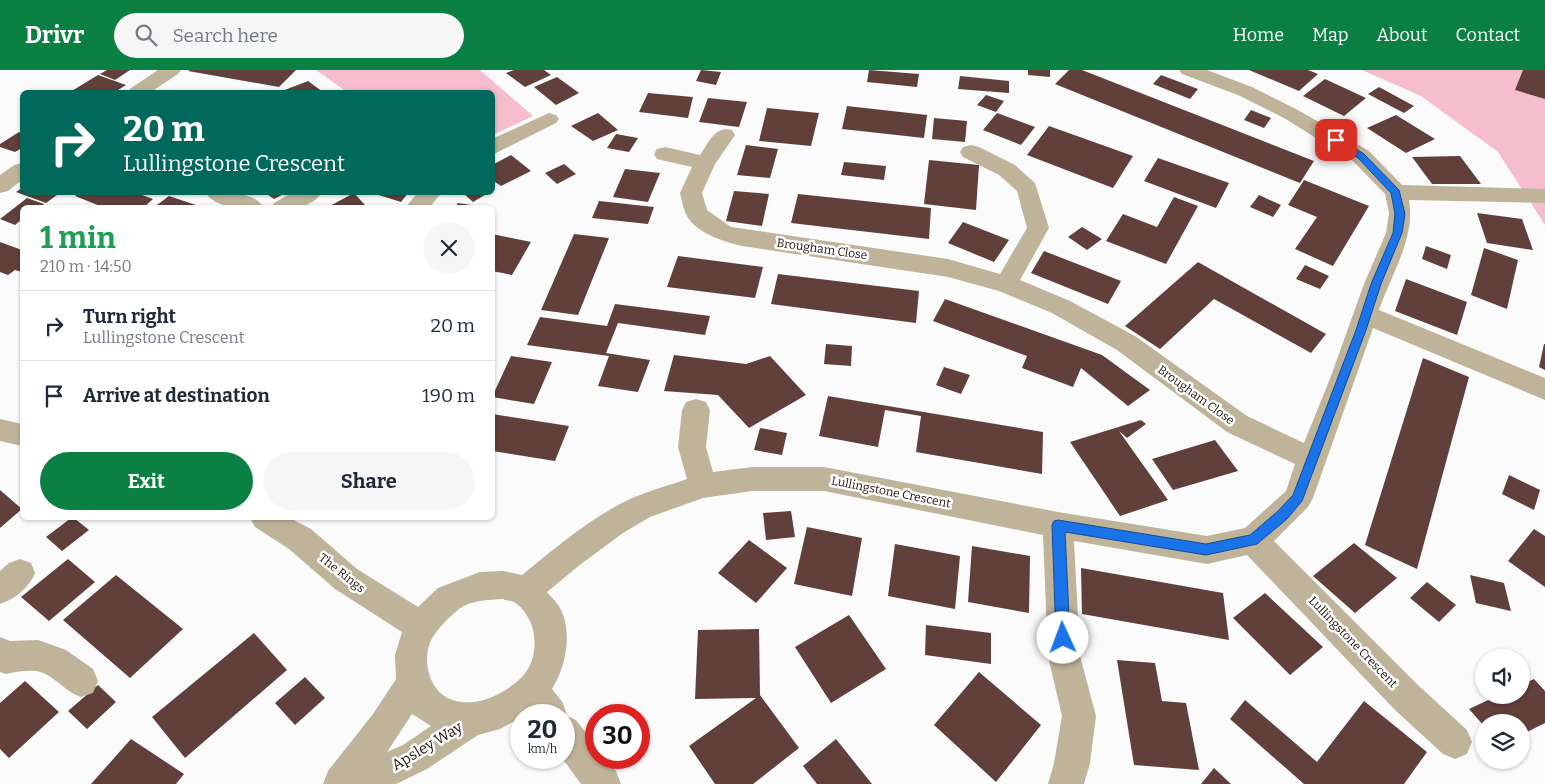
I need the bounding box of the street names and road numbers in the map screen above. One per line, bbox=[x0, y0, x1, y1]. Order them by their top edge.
street label: Brougham Close bbox=[776, 236, 868, 262]
street label: Brougham Close bbox=[1155, 362, 1237, 428]
street label: Lullingstone Crescent bbox=[830, 474, 952, 511]
street label: The Rings bbox=[316, 551, 368, 595]
street label: Lullingstone Crescent bbox=[1306, 594, 1401, 691]
street label: Apsley Way bbox=[388, 718, 466, 774]

